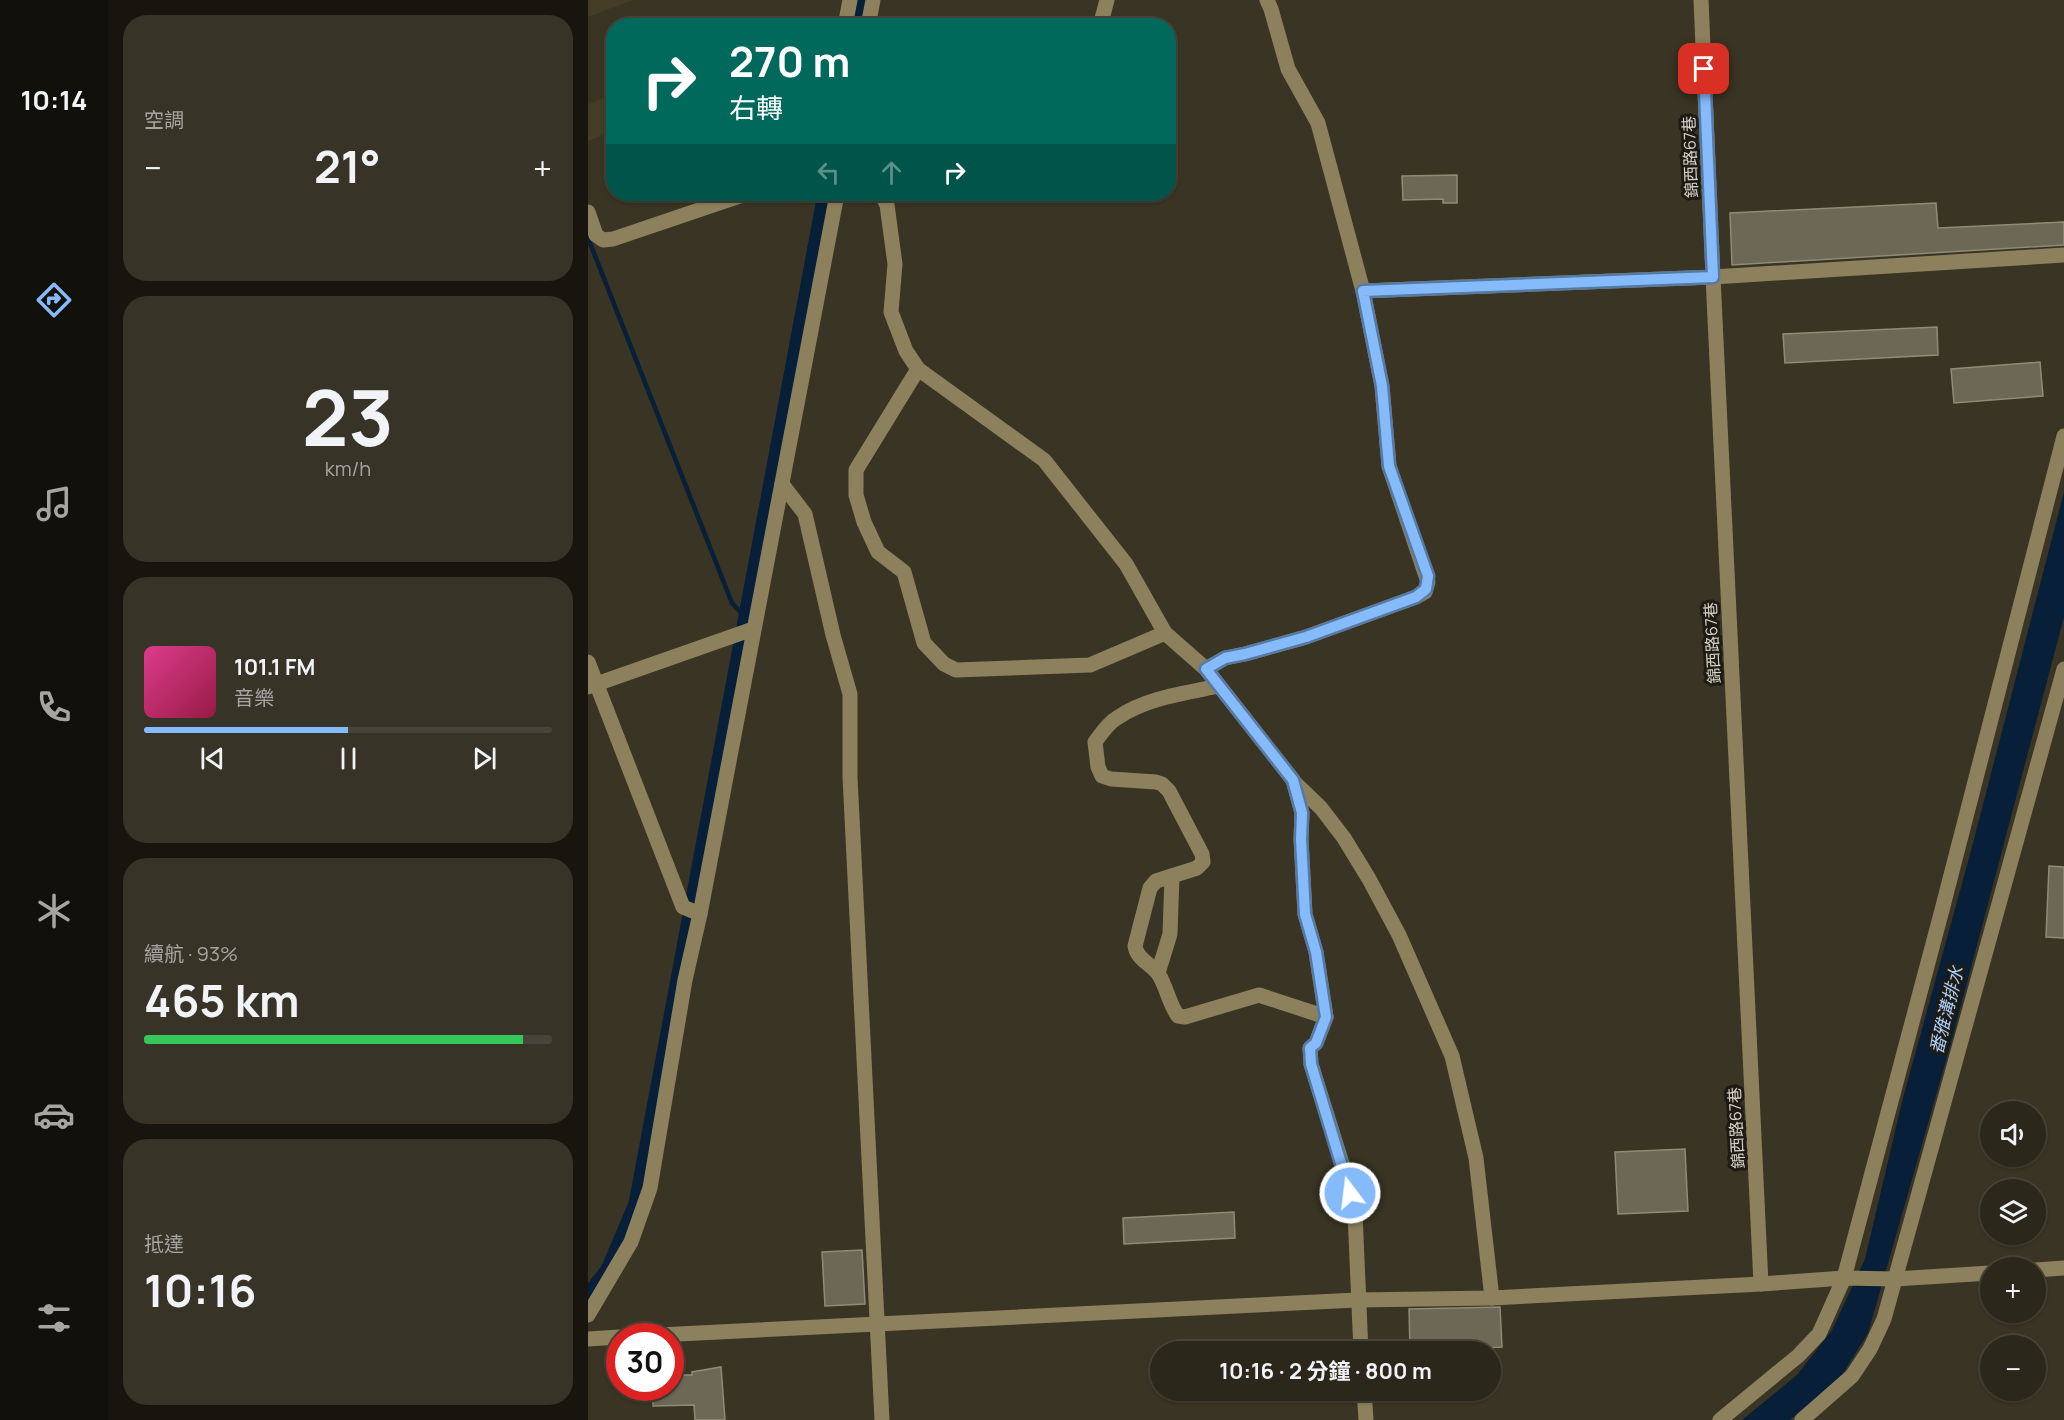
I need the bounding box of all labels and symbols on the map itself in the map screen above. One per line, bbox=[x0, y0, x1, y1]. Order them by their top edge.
pin bbox=[1678, 43, 1729, 94]
street label: 錦西路67巷 bbox=[1678, 116, 1702, 198]
street label: 錦西路67巷 bbox=[1699, 601, 1725, 685]
water label: 番雅溝排水 bbox=[1923, 962, 1969, 1057]
street label: 錦西路67巷 bbox=[1723, 1086, 1749, 1170]
position arrow bbox=[1318, 1161, 1382, 1225]
speed limit sign: 30 bbox=[606, 1323, 684, 1401]

